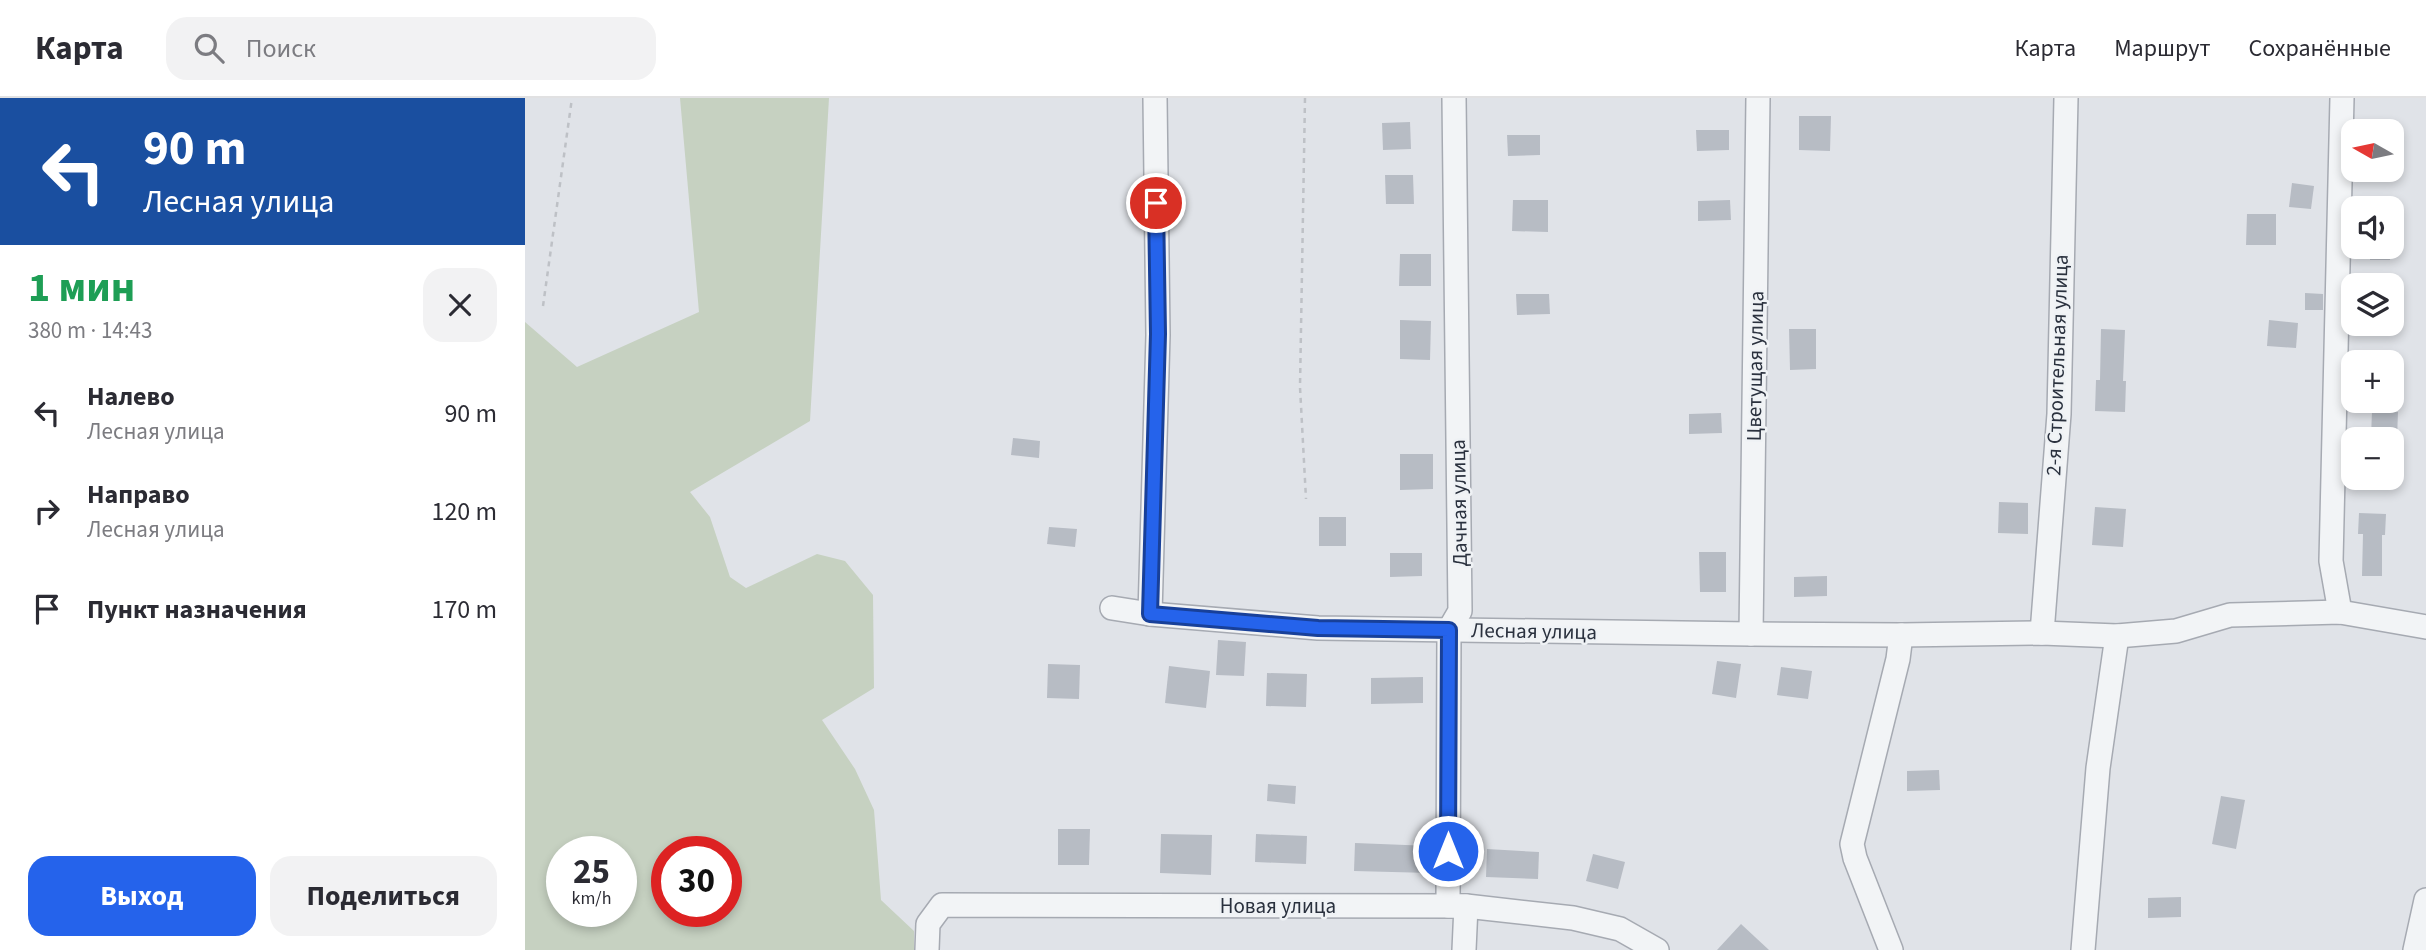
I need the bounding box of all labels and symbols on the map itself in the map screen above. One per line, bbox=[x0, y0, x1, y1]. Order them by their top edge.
north arrow bbox=[2341, 119, 2405, 182]
pin bbox=[1126, 173, 1186, 233]
street label: 2-я Строительная улица bbox=[2038, 254, 2076, 476]
street label: Цветущая улица bbox=[1739, 290, 1771, 442]
street label: Дачная улица bbox=[1443, 439, 1475, 567]
street label: Лесная улица bbox=[1471, 615, 1597, 647]
position arrow bbox=[1411, 814, 1485, 888]
speed limit sign: 30 bbox=[651, 836, 742, 927]
street label: Новая улица bbox=[1220, 891, 1336, 921]

